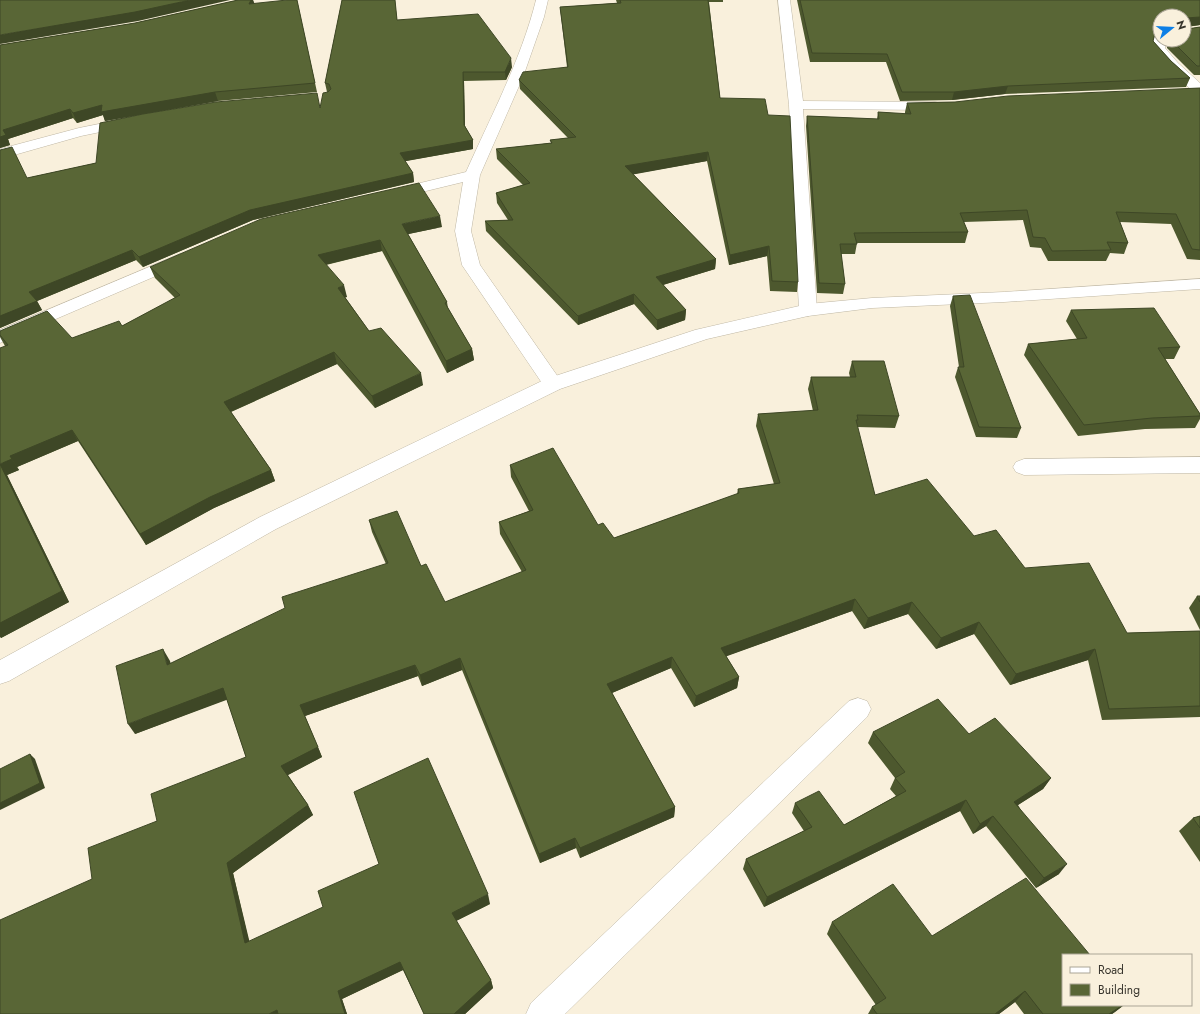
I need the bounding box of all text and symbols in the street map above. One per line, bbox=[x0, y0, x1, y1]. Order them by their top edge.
north arrow bbox=[1152, 8, 1192, 48]
text: N bbox=[1173, 18, 1190, 32]
legend bbox=[1062, 954, 1192, 1006]
text: Road bbox=[1098, 961, 1124, 979]
text: Building bbox=[1098, 981, 1140, 999]

